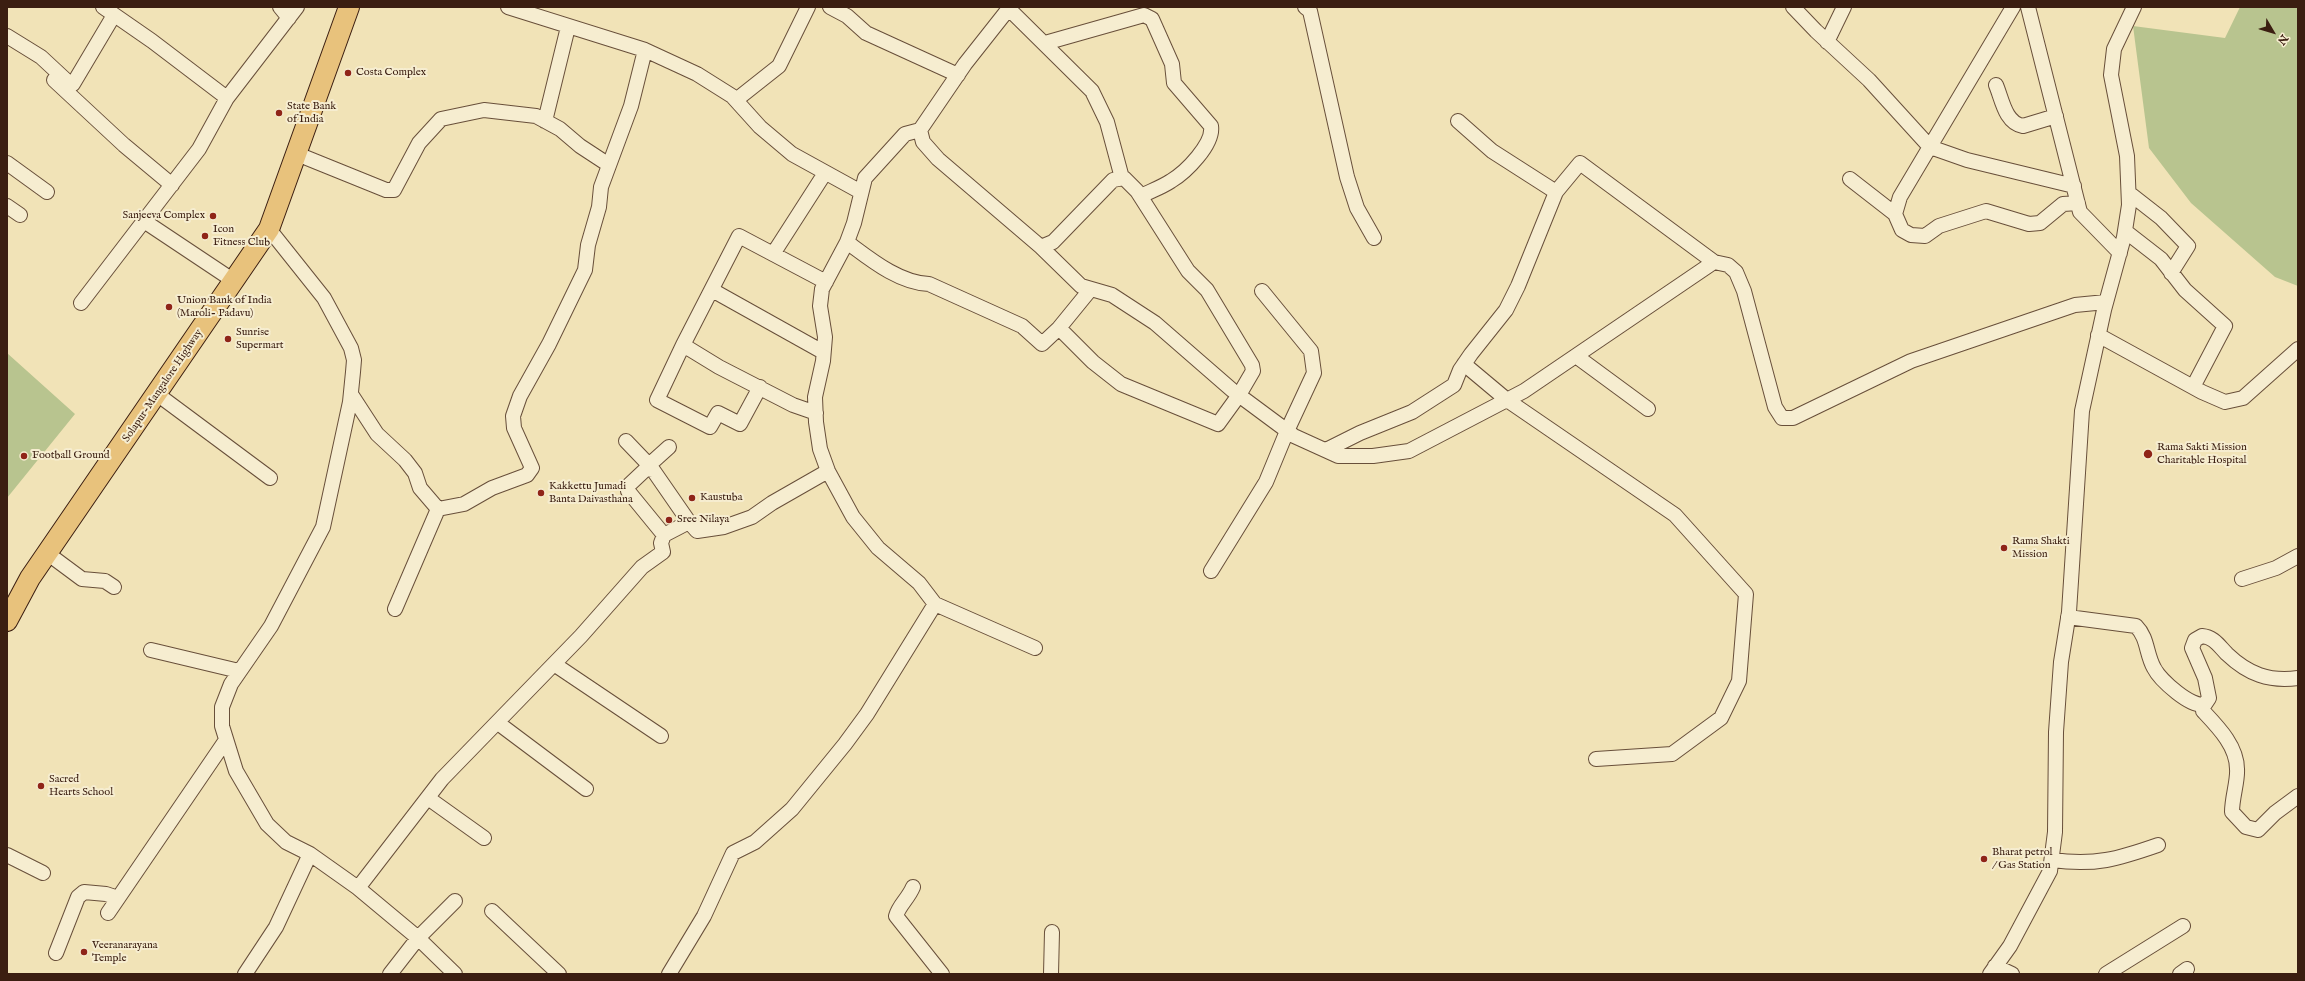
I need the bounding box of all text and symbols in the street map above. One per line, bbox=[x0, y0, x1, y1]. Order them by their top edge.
north arrow bbox=[2253, 12, 2293, 52]
text: N bbox=[2274, 31, 2291, 47]
place label: Costa Complex bbox=[356, 66, 426, 80]
marker: Costa Complex bbox=[343, 68, 353, 78]
place label: State Bank of India bbox=[287, 100, 336, 126]
marker: State Bank of India bbox=[274, 108, 284, 118]
place label: Sanjeeva Complex bbox=[123, 209, 205, 223]
marker: Sanjeeva Complex bbox=[208, 211, 218, 221]
place label: Icon Fitness Club bbox=[213, 223, 270, 249]
marker: Icon Fitness Club bbox=[200, 231, 210, 241]
place label: Union Bank of India (Maroli- Padavu) bbox=[177, 294, 272, 320]
marker: Union Bank of India (Maroli- Padavu) bbox=[164, 302, 174, 312]
place label: Sunrise Supermart bbox=[236, 326, 283, 352]
street label: Solapur-Mangalore Highway bbox=[120, 327, 206, 445]
marker: Sunrise Supermart bbox=[223, 334, 233, 344]
place label: Rama Sakti Mission Charitable Hospital bbox=[2157, 441, 2247, 467]
marker: Rama Sakti Mission Charitable Hospital bbox=[2142, 448, 2154, 460]
place label: Football Ground bbox=[32, 449, 110, 463]
marker: Football Ground bbox=[19, 451, 29, 461]
place label: Kakkettu Jumadi Banta Daivasthana bbox=[549, 480, 633, 506]
marker: Kakkettu Jumadi Banta Daivasthana bbox=[536, 488, 546, 498]
place label: Kaustuba bbox=[700, 491, 742, 505]
marker: Kaustuba bbox=[687, 493, 697, 503]
place label: Sree Nilaya bbox=[677, 513, 729, 527]
marker: Sree Nilaya bbox=[664, 515, 674, 525]
place label: Rama Shakti Mission bbox=[2012, 535, 2070, 561]
marker: Rama Shakti Mission bbox=[1999, 543, 2009, 553]
place label: Sacred Hearts School bbox=[49, 773, 113, 799]
marker: Sacred Hearts School bbox=[36, 781, 46, 791]
place label: Bharat petrol / Gas Station bbox=[1992, 846, 2053, 872]
marker: Bharat petrol / Gas Station bbox=[1979, 854, 1989, 864]
place label: Veeranarayana Temple bbox=[92, 939, 158, 965]
marker: Veeranarayana Temple bbox=[79, 947, 89, 957]

